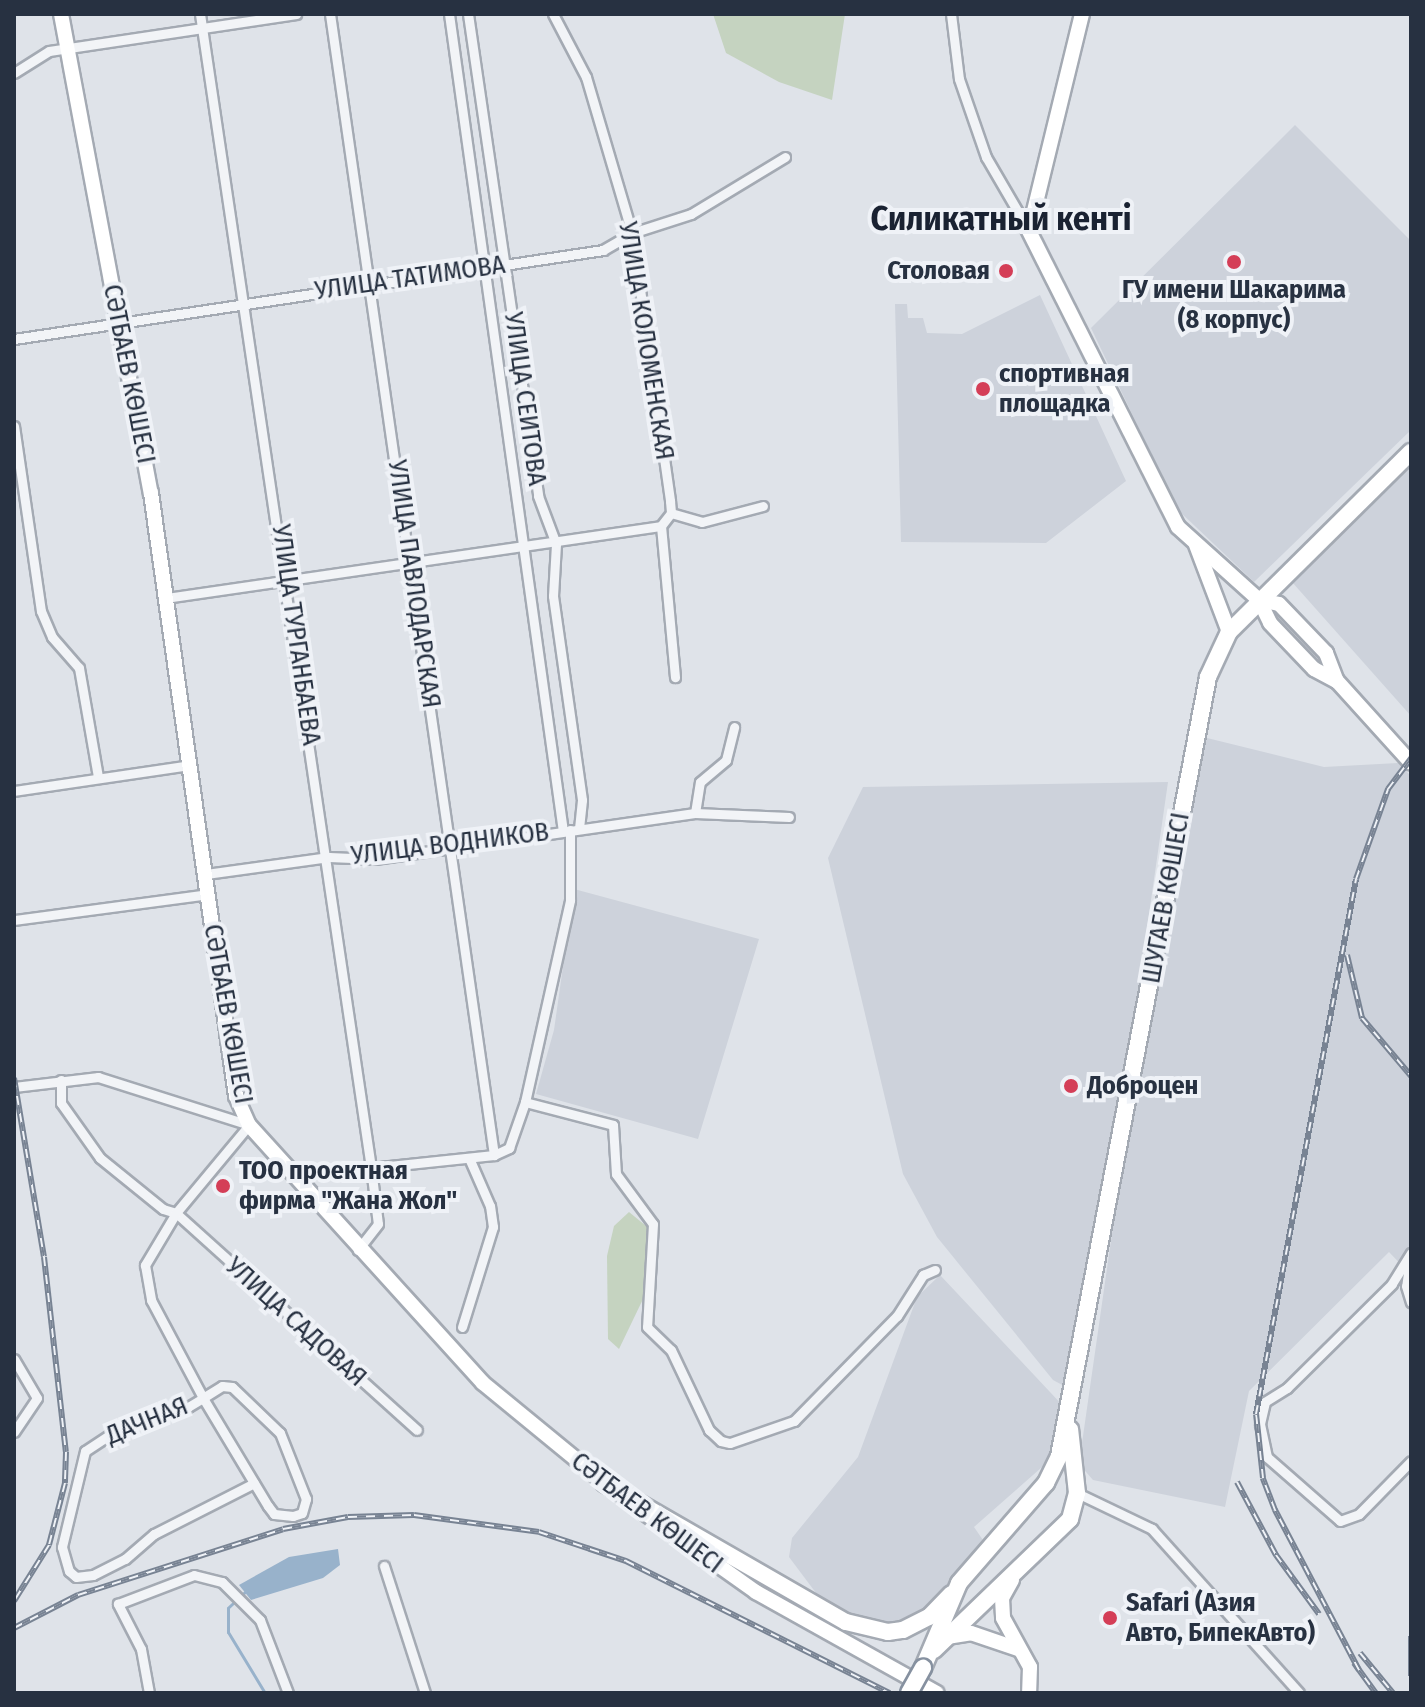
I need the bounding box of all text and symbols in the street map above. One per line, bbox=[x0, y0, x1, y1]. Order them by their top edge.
district label: Силикатный кенті bbox=[871, 199, 1131, 239]
street label: УЛИЦА КОЛОМЕНСКАЯ bbox=[612, 220, 680, 462]
street label: УЛИЦА ТАТИМОВА bbox=[313, 249, 507, 307]
marker: ГУ имени Шакарима (8 корпус) bbox=[1225, 253, 1243, 271]
place label: Столовая bbox=[887, 255, 990, 287]
marker: Столовая bbox=[997, 262, 1015, 280]
place label: ГУ имени Шакарима (8 корпус) bbox=[1122, 274, 1346, 336]
street label: СӘТБАЕВ КӨШЕСІ bbox=[96, 282, 162, 466]
street label: УЛИЦА СЕИТОВА bbox=[497, 310, 553, 488]
place label: спортивная площадка bbox=[999, 358, 1130, 420]
marker: спортивная площадка bbox=[974, 380, 992, 398]
street label: УЛИЦА ПАВЛОДАРСКАЯ bbox=[381, 458, 447, 710]
street label: УЛИЦА ТУРГАНБАЕВА bbox=[265, 523, 327, 747]
street label: ШУГАЕВ КӨШЕСІ bbox=[1136, 810, 1196, 986]
street label: УЛИЦА ВОДНИКОВ bbox=[349, 816, 551, 872]
street label: СӘТБАЕВ КӨШЕСІ bbox=[197, 922, 259, 1106]
place label: Доброцен bbox=[1087, 1070, 1198, 1102]
marker: Доброцен bbox=[1062, 1077, 1080, 1095]
place label: ТОО проектная фирма "Жана Жол" bbox=[239, 1155, 457, 1216]
marker: ТОО проектная фирма "Жана Жол" bbox=[214, 1177, 232, 1195]
street label: УЛИЦА САДОВАЯ bbox=[219, 1251, 373, 1393]
street label: ДАЧНАЯ bbox=[102, 1391, 192, 1451]
street label: СӘТБАЕВ КӨШЕСІ bbox=[565, 1446, 729, 1580]
place label: Safari (Азия Авто, БипекАвто) bbox=[1126, 1587, 1315, 1648]
marker: Safari (Азия Авто, БипекАвто) bbox=[1101, 1609, 1119, 1627]

